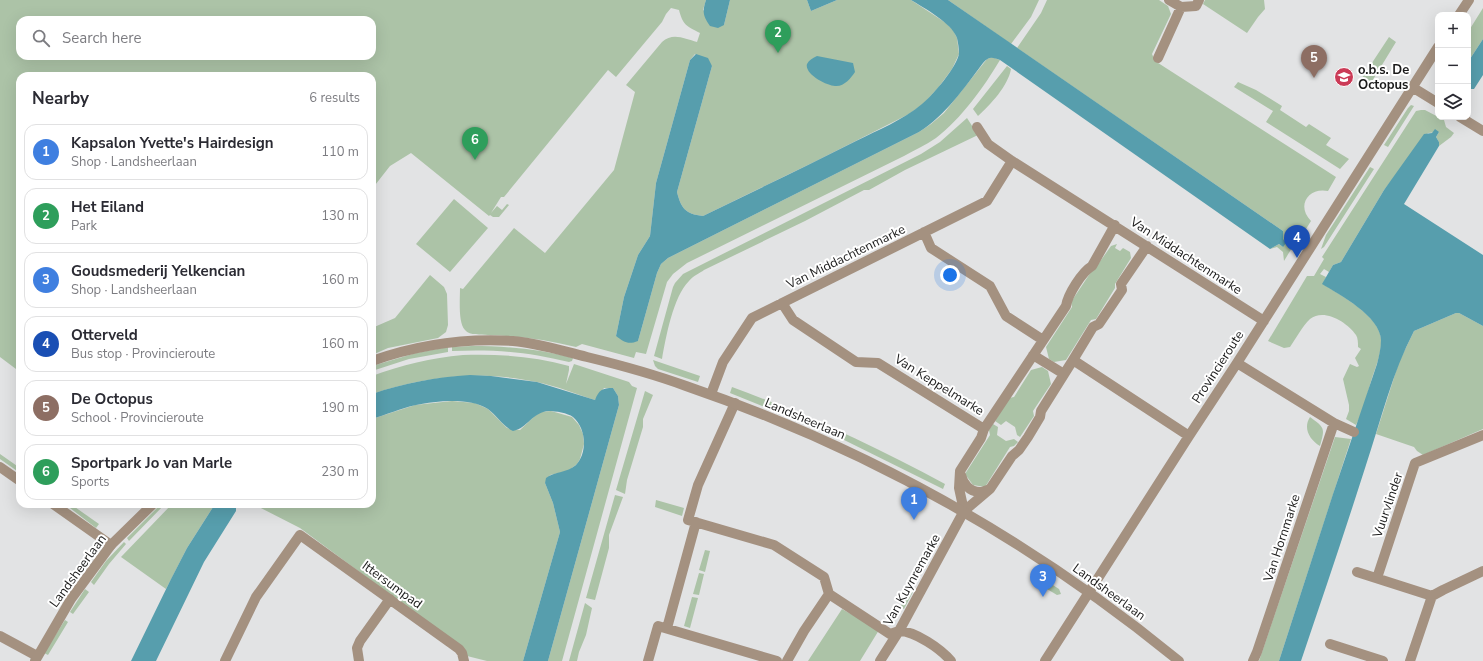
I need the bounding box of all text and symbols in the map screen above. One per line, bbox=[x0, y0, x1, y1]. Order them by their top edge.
map controls bbox=[1435, 12, 1471, 120]
button: + bbox=[1435, 12, 1471, 48]
search box bbox=[16, 16, 376, 60]
pin: 2 bbox=[765, 20, 791, 53]
icon: search bbox=[30, 27, 52, 49]
text: Search here bbox=[62, 28, 142, 48]
pin: 5 bbox=[1301, 45, 1327, 78]
button: − bbox=[1435, 48, 1471, 84]
place label: o.b.s. De Octopus bbox=[1358, 61, 1409, 94]
school or university icon: o.b.s. De Octopus bbox=[1333, 66, 1355, 88]
button: layers bbox=[1435, 84, 1471, 120]
text: Nearby bbox=[32, 87, 89, 110]
text: 6 results bbox=[309, 89, 360, 107]
pin: 6 bbox=[462, 127, 488, 160]
text: Kapsalon Yvette's Hairdesign bbox=[71, 133, 274, 153]
text: 1 bbox=[42, 143, 50, 161]
text: 110 m bbox=[321, 143, 359, 161]
text: Shop · Landsheerlaan bbox=[71, 153, 197, 171]
text: Het Eiland bbox=[71, 197, 144, 217]
text: 2 bbox=[42, 207, 50, 225]
text: 130 m bbox=[321, 207, 359, 225]
street label: Van Middachtenmarke bbox=[1126, 212, 1246, 299]
text: Park bbox=[71, 217, 97, 235]
street label: Van Middachtenmarke bbox=[783, 220, 908, 294]
pin: 4 bbox=[1284, 225, 1310, 258]
text: Goudsmederij Yelkencian bbox=[71, 261, 245, 281]
your location bbox=[940, 265, 960, 285]
text: 3 bbox=[42, 271, 50, 289]
text: 160 m bbox=[321, 271, 359, 289]
text: Shop · Landsheerlaan bbox=[71, 281, 197, 299]
text: Otterveld bbox=[71, 325, 138, 345]
street label: Provincieroute bbox=[1188, 327, 1248, 407]
text: 4 bbox=[42, 335, 50, 353]
text: 160 m bbox=[321, 335, 359, 353]
text: Bus stop · Provincieroute bbox=[71, 345, 215, 363]
street label: Van Keppelmarke bbox=[890, 350, 987, 420]
text: De Octopus bbox=[71, 389, 153, 409]
street label: Landsheerlaan bbox=[762, 394, 848, 444]
text: 5 bbox=[42, 399, 50, 417]
text: 190 m bbox=[321, 399, 359, 417]
text: School · Provincieroute bbox=[71, 409, 204, 427]
text: Sportpark Jo van Marle bbox=[71, 453, 232, 473]
text: 6 bbox=[42, 463, 50, 481]
text: 230 m bbox=[321, 463, 359, 481]
street label: Vuurvlinder bbox=[1368, 470, 1408, 541]
text: Sports bbox=[71, 473, 110, 491]
pin: 1 bbox=[901, 487, 927, 520]
street label: Van Hornmarke bbox=[1259, 492, 1305, 585]
street label: Landsheerlaan bbox=[45, 531, 111, 611]
street label: Van Kuynremarke bbox=[879, 531, 945, 630]
street label: Ittersumpad bbox=[358, 557, 426, 613]
street label: Landsheerlaan bbox=[1069, 559, 1149, 625]
pin: 3 bbox=[1030, 564, 1056, 597]

